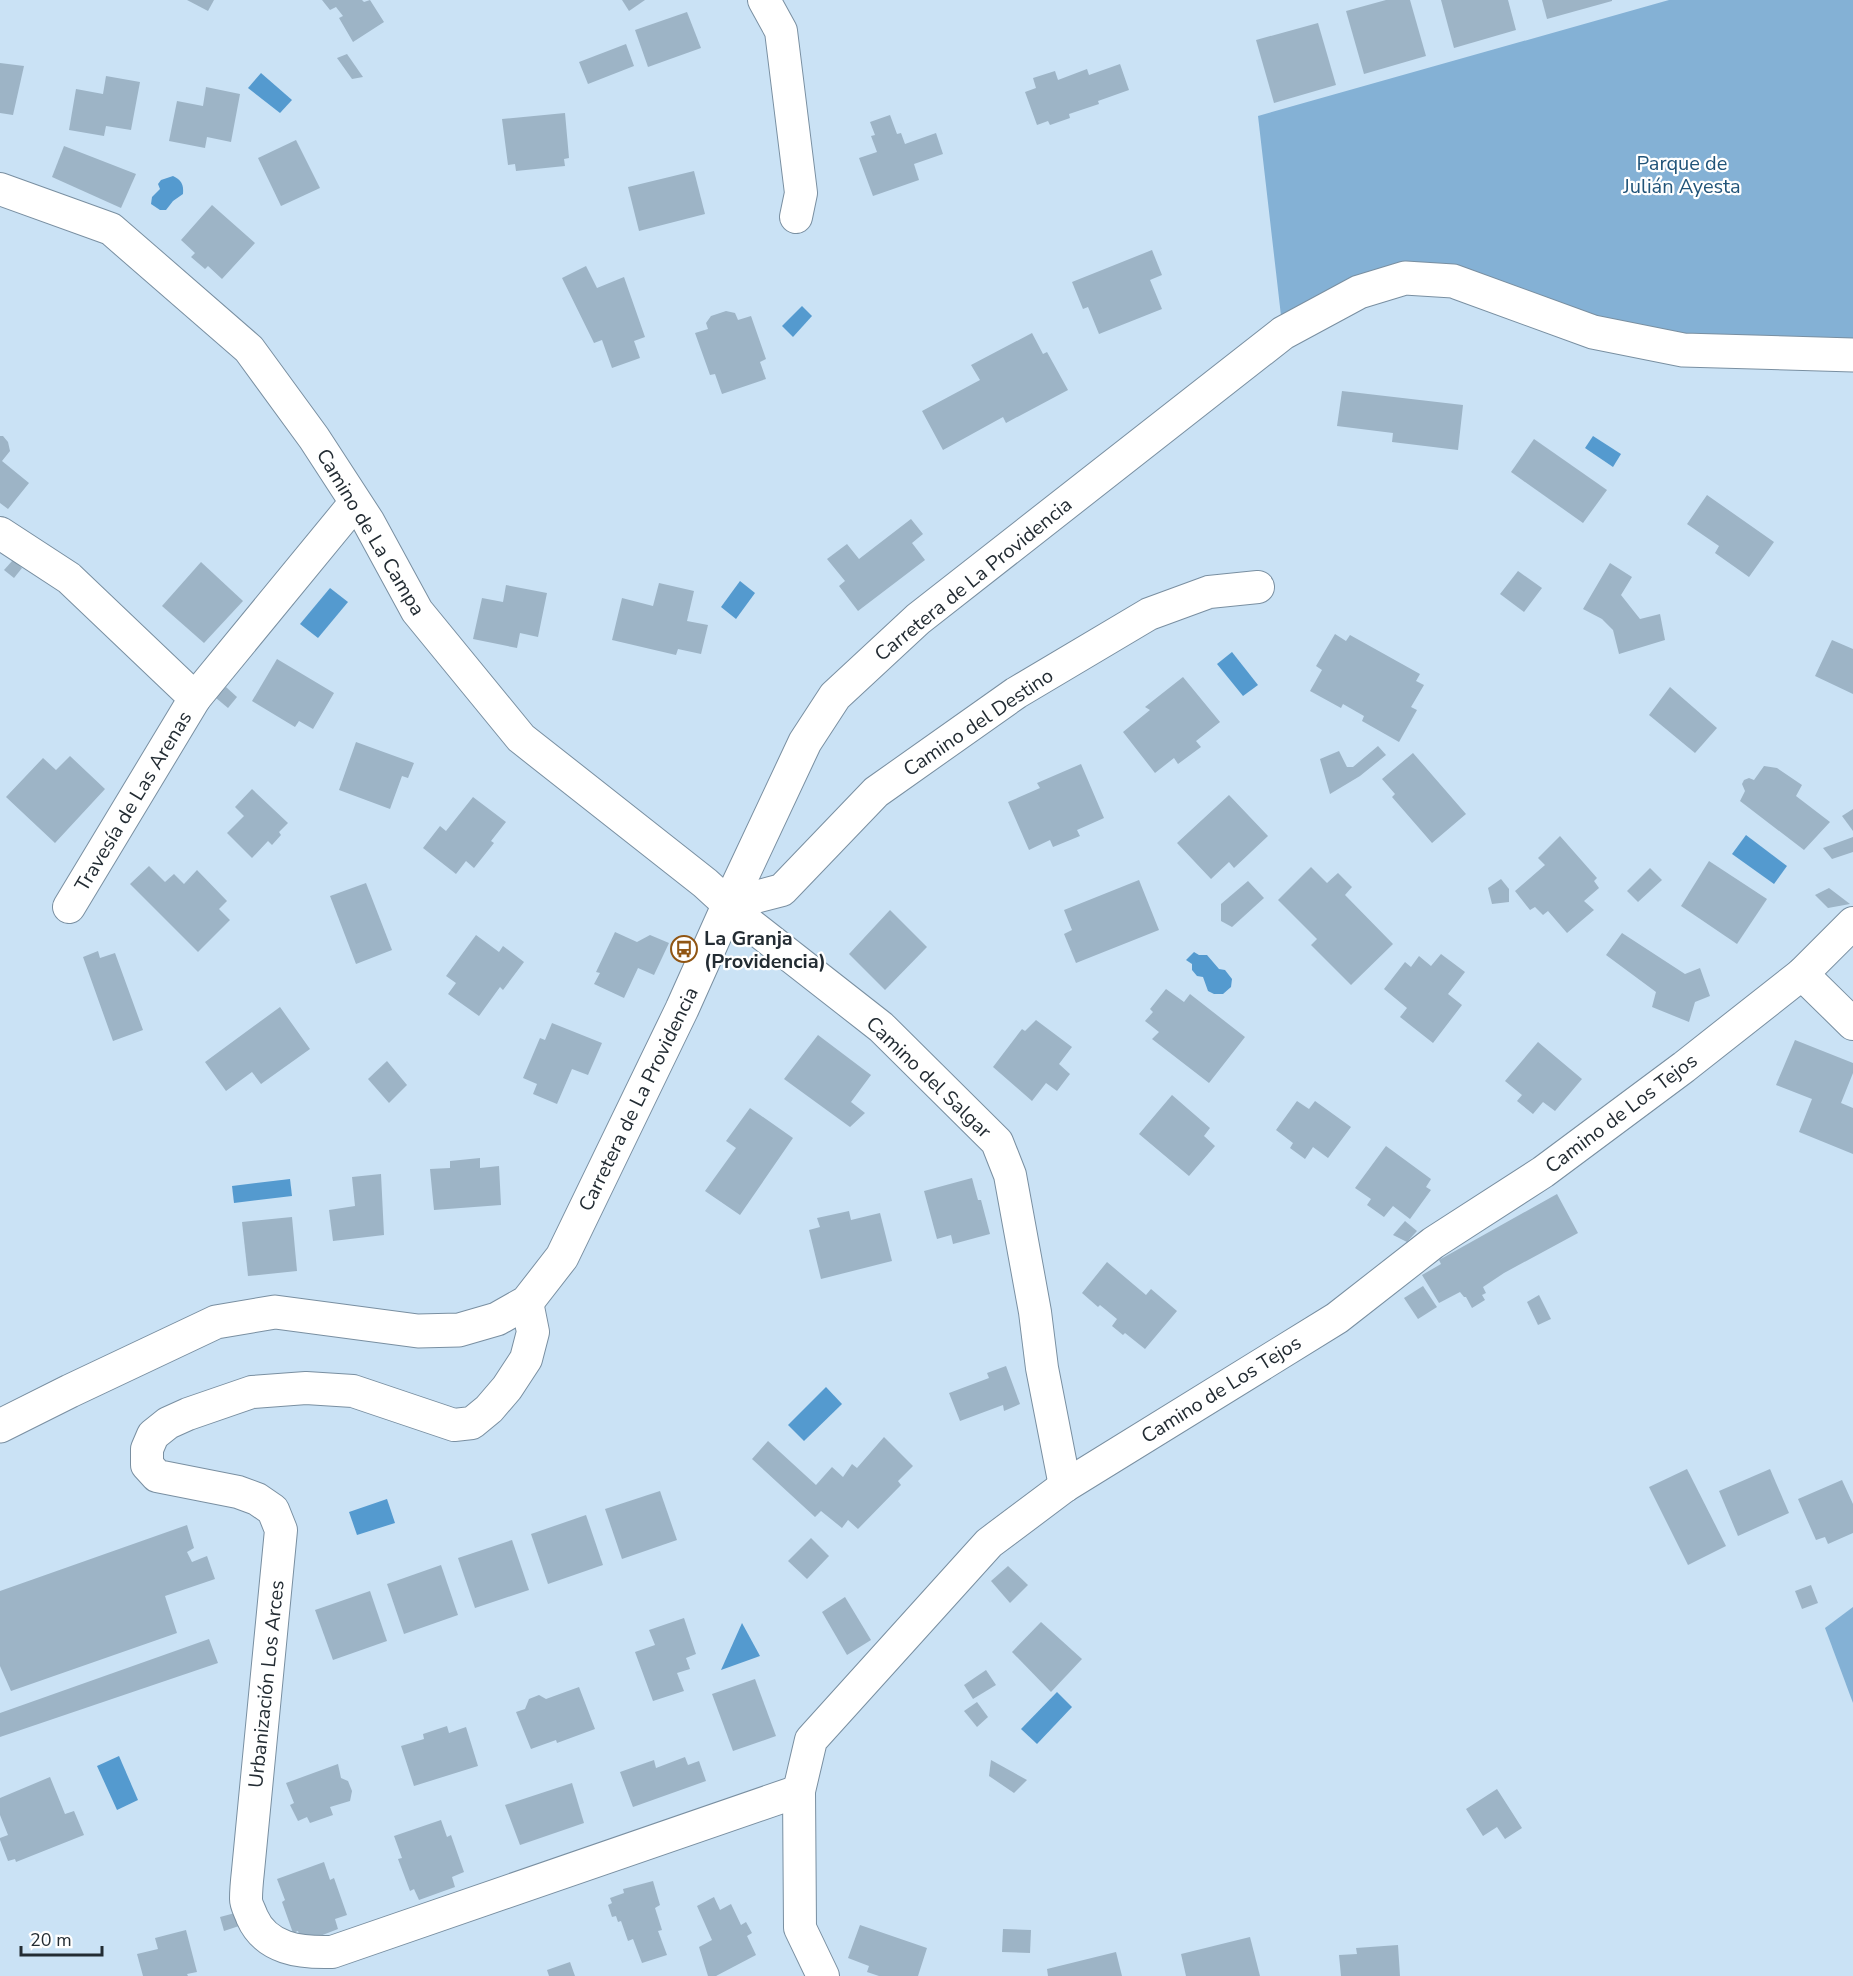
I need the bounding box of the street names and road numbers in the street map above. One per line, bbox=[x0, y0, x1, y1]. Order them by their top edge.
street label: Camino de La Campa bbox=[310, 444, 431, 621]
street label: Carretera de La Providencia bbox=[869, 491, 1078, 667]
street label: Camino del Destino bbox=[898, 662, 1059, 783]
street label: Travesía de Las Arenas bbox=[69, 706, 198, 897]
street label: Carretera de La Providencia bbox=[572, 983, 705, 1216]
street label: Camino del Salgar bbox=[860, 1010, 997, 1144]
street label: Camino de Los Tejos bbox=[1540, 1047, 1703, 1179]
street label: Camino de Los Tejos bbox=[1136, 1329, 1306, 1450]
street label: Urbanización Los Arces bbox=[242, 1579, 291, 1789]

